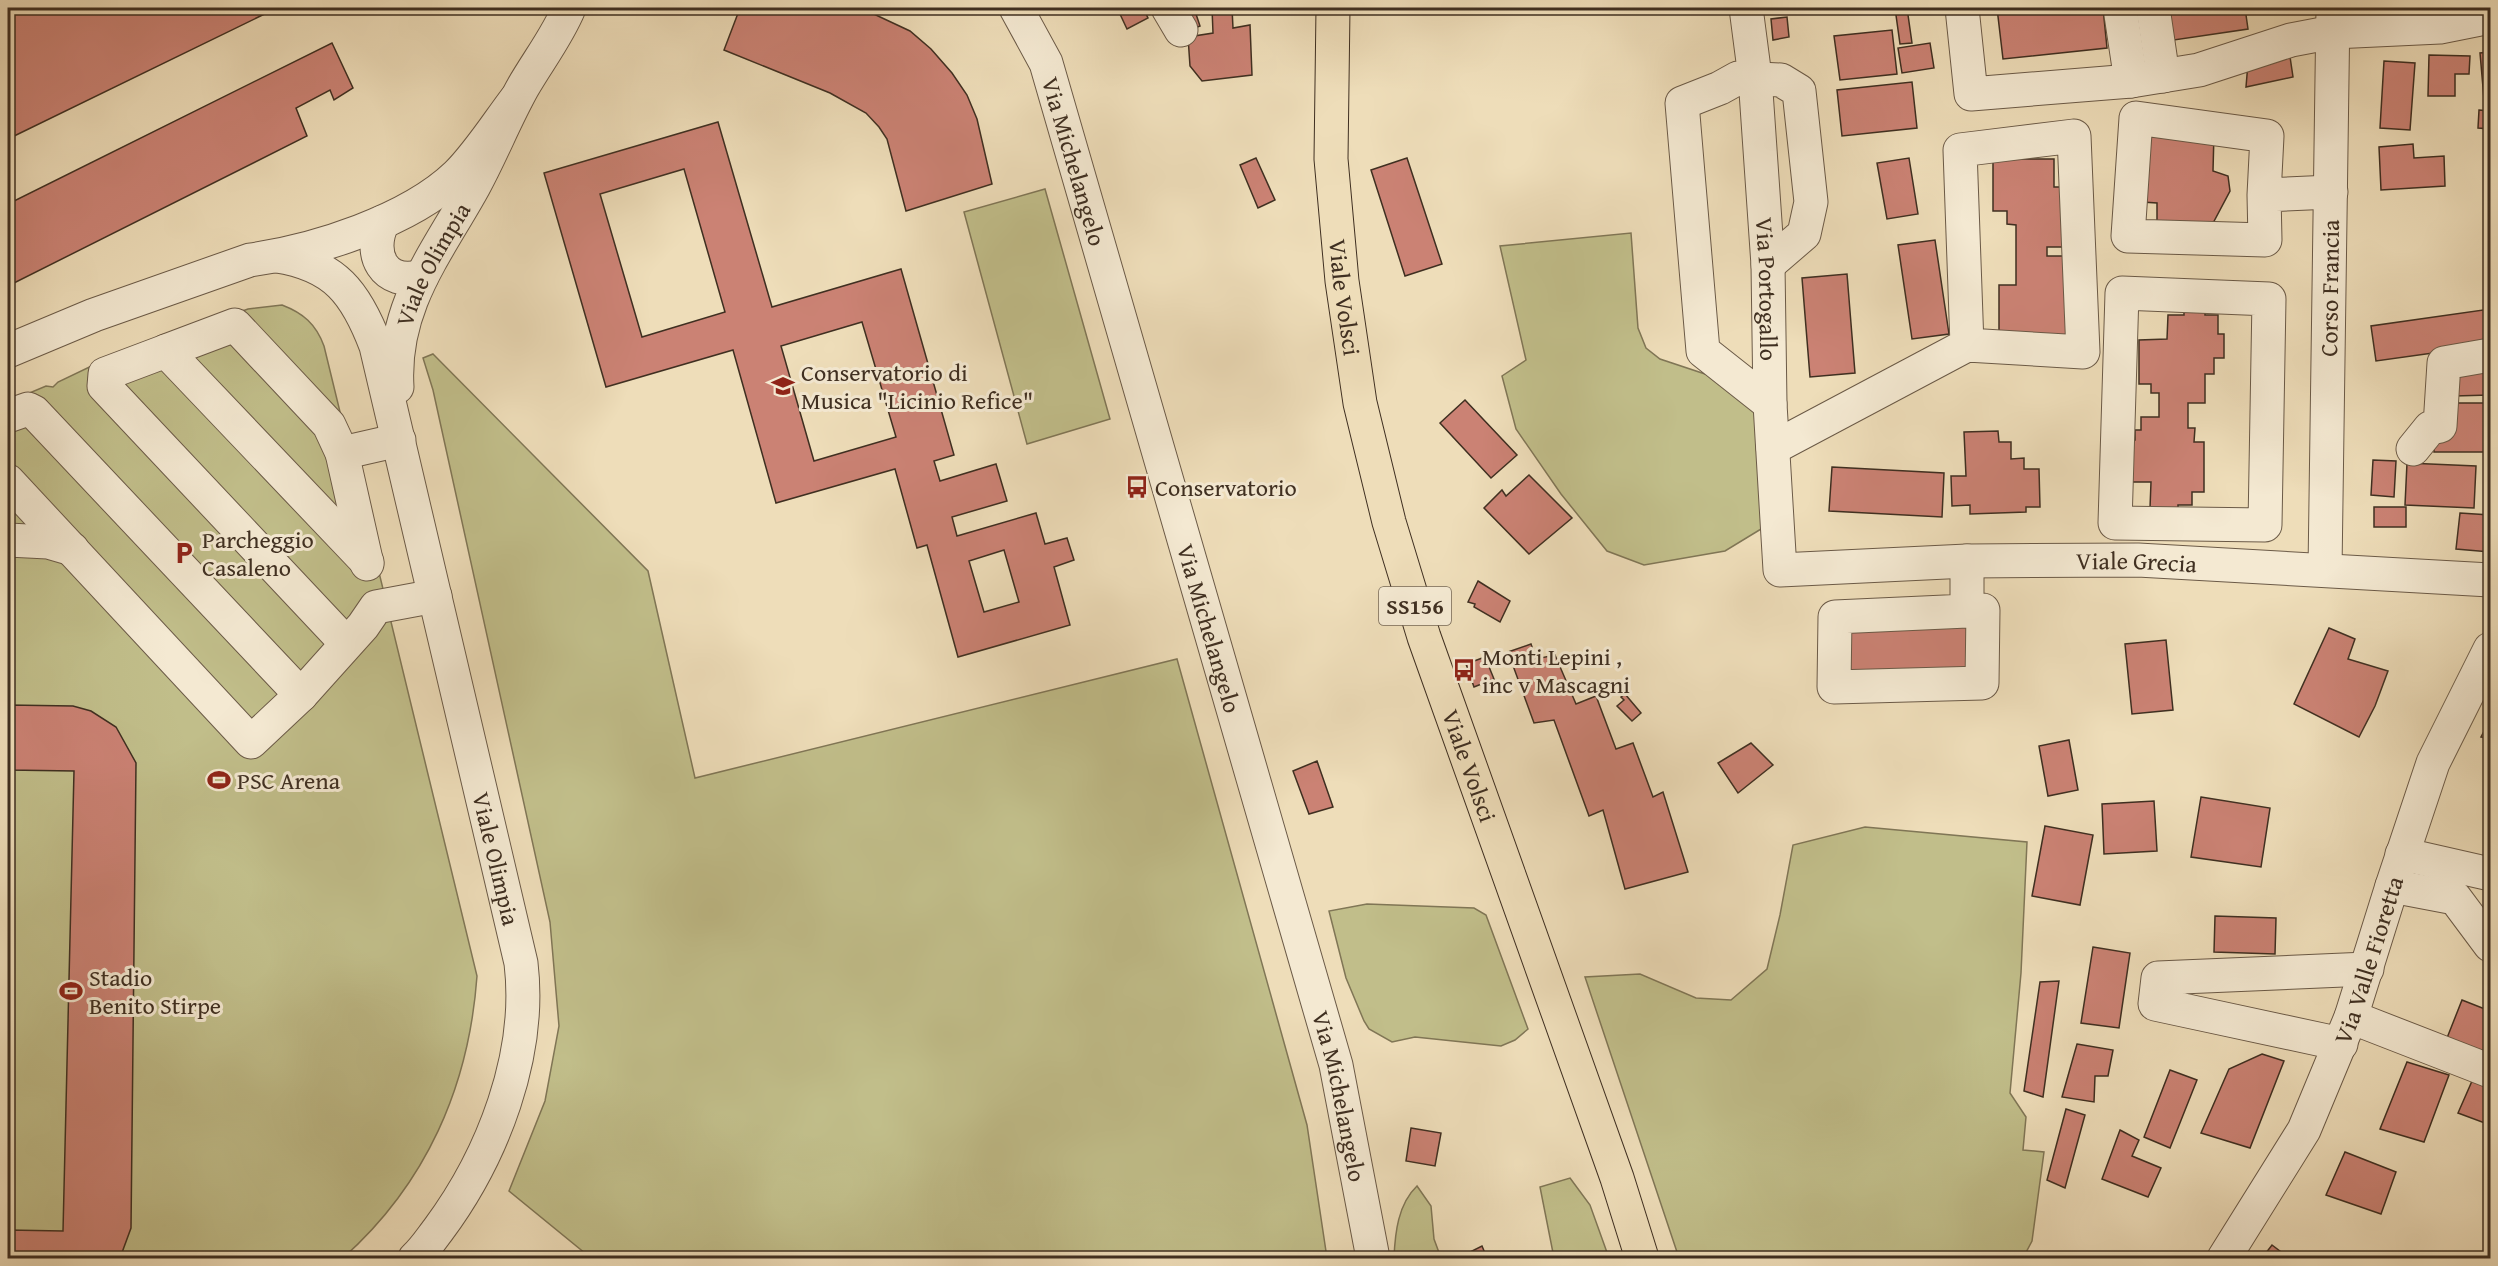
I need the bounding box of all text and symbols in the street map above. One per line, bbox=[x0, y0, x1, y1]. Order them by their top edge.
street label: Via Michelangelo bbox=[1033, 73, 1116, 250]
street label: Viale Olimpia bbox=[386, 195, 479, 331]
street label: Via Portogallo bbox=[1747, 216, 1787, 361]
street label: Corso Francia bbox=[2311, 219, 2347, 357]
street label: Viale Volsci bbox=[1321, 237, 1370, 358]
place label: Conservatorio di Musica "Licinio Refice" bbox=[801, 355, 1033, 418]
school or university icon: Conservatorio di Musica "Licinio Refice" bbox=[770, 373, 796, 399]
place label: Conservatorio bbox=[1155, 470, 1297, 505]
bus stop icon: Conservatorio bbox=[1124, 474, 1150, 500]
place label: Parcheggio Casaleno bbox=[202, 522, 314, 585]
parking icon: Parcheggio Casaleno bbox=[171, 540, 197, 566]
street label: Via Michelangelo bbox=[1169, 540, 1251, 717]
street label: Viale Grecia bbox=[2076, 542, 2198, 581]
road number: SS156 bbox=[1379, 587, 1451, 625]
place label: Monti Lepini , inc v Mascagni bbox=[1482, 639, 1630, 702]
bus stop icon: Monti Lepini , inc v Mascagni bbox=[1451, 657, 1477, 683]
street label: Viale Volsci bbox=[1434, 704, 1506, 827]
place label: PSC Arena bbox=[237, 763, 341, 798]
sports icon: PSC Arena bbox=[206, 767, 232, 793]
street label: Viale Olimpia bbox=[464, 789, 529, 929]
street label: Via Valle Fioretta bbox=[2324, 871, 2412, 1049]
place label: Stadio Benito Stirpe bbox=[89, 960, 221, 1023]
sports icon: Stadio Benito Stirpe bbox=[58, 978, 84, 1004]
street label: Via Michelangelo bbox=[1304, 1006, 1375, 1185]

